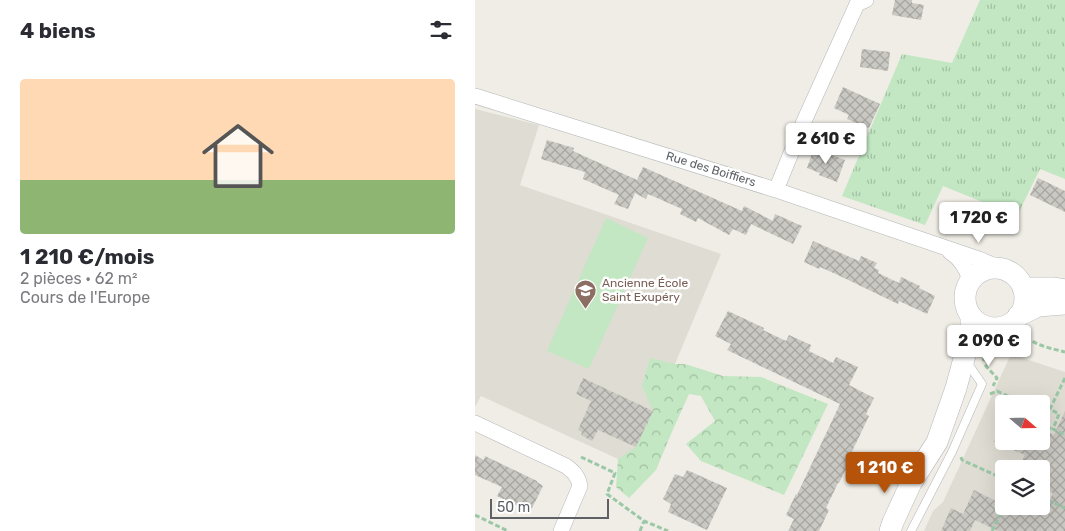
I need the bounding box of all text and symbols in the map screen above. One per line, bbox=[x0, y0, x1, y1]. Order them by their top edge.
icon: filters bbox=[427, 16, 455, 44]
text: 4 biens bbox=[20, 18, 96, 43]
icon: home bbox=[193, 111, 283, 201]
pin: 2 610 € bbox=[780, 122, 872, 165]
text: 2 610 € bbox=[797, 129, 855, 148]
street label: Rue des Boiffiers bbox=[664, 149, 758, 189]
pin: 1 720 € bbox=[933, 202, 1025, 244]
text: 1 720 € bbox=[950, 208, 1008, 227]
text: 1 210 €/mois bbox=[20, 244, 154, 269]
text: 2 pièces · 62 m² bbox=[20, 269, 137, 288]
place label: Ancienne École Saint Exupéry bbox=[602, 276, 688, 304]
school or university icon: Ancienne École Saint Exupéry bbox=[574, 278, 598, 309]
text: Cours de l'Europe bbox=[20, 288, 150, 307]
pin: 2 090 € bbox=[943, 324, 1035, 367]
text: 2 090 € bbox=[958, 331, 1020, 350]
north arrow bbox=[995, 395, 1050, 450]
map controls bbox=[995, 395, 1050, 515]
pin: 1 210 € bbox=[839, 452, 931, 494]
text: 1 210 € bbox=[857, 458, 913, 477]
button: layers bbox=[995, 460, 1050, 515]
scale bar bbox=[490, 496, 609, 519]
text: 50 m bbox=[497, 499, 530, 516]

